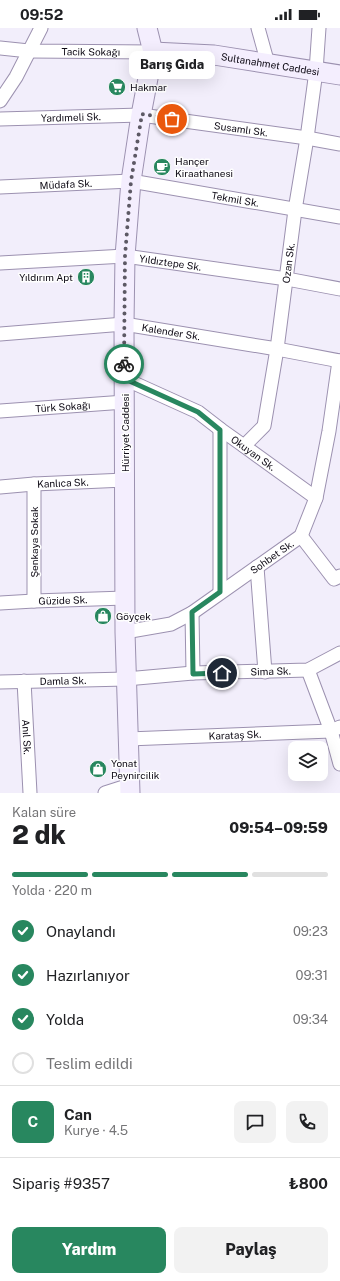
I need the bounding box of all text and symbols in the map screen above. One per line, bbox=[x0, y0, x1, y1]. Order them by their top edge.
text: 09:52 bbox=[20, 6, 63, 23]
street label: Tacik Sokağı bbox=[61, 45, 120, 58]
street label: Sultanahmet Caddesi bbox=[220, 50, 320, 78]
callout: Barış Gıda bbox=[129, 51, 215, 79]
text: Barış Gıda bbox=[140, 57, 204, 72]
supermarket icon: Hakmar bbox=[107, 77, 127, 97]
place label: Hakmar bbox=[130, 81, 167, 93]
pin bbox=[155, 102, 189, 136]
icon: bag bbox=[161, 108, 183, 130]
street label: Yardımeli Sk. bbox=[41, 110, 101, 124]
street label: Susamlı Sk. bbox=[213, 119, 269, 139]
place label: Hançer Kiraathanesi bbox=[175, 155, 233, 179]
cafe icon: Hançer Kiraathanesi bbox=[152, 157, 172, 177]
street label: Müdafa Sk. bbox=[39, 177, 92, 191]
street label: Tekmil Sk. bbox=[211, 189, 260, 209]
street label: Ozan Sk. bbox=[280, 242, 297, 284]
street label: Yıldıztepe Sk. bbox=[139, 252, 202, 273]
building icon: Yıldırım Apt bbox=[76, 267, 96, 287]
place label: Yıldırım Apt bbox=[19, 271, 73, 283]
street label: Kalender Sk. bbox=[141, 321, 201, 342]
courier bbox=[104, 344, 144, 384]
icon: bike bbox=[113, 353, 135, 375]
street label: Hürriyet Caddesi bbox=[119, 394, 131, 472]
street label: Türk Sokağı bbox=[35, 399, 91, 414]
street label: Okuyan Sk. bbox=[229, 433, 278, 473]
street label: Kanlıca Sk. bbox=[37, 476, 89, 490]
street label: Şenkaya Sokak bbox=[28, 506, 40, 578]
street label: Sohbet Sk. bbox=[248, 537, 296, 576]
street label: Güzide Sk. bbox=[38, 593, 88, 607]
shop icon: Göyçek bbox=[93, 606, 113, 626]
place label: Göyçek bbox=[116, 610, 151, 622]
pin bbox=[205, 656, 239, 690]
icon: home bbox=[211, 662, 233, 684]
street label: Sima Sk. bbox=[250, 664, 291, 677]
street label: Damla Sk. bbox=[40, 674, 86, 687]
street label: Anıl Sk. bbox=[20, 719, 34, 755]
street label: Karataş Sk. bbox=[208, 728, 262, 742]
map controls bbox=[288, 741, 328, 781]
button: layers bbox=[288, 741, 328, 781]
place label: Yonat Peynircilik bbox=[111, 757, 160, 781]
shop icon: Yonat Peynircilik bbox=[88, 759, 108, 779]
text: Kalan süre bbox=[12, 805, 76, 820]
text: 2 dk bbox=[12, 819, 66, 850]
text: 09:54–09:59 bbox=[229, 819, 328, 836]
text: Yolda · 220 m bbox=[12, 883, 92, 898]
icon: check bbox=[12, 920, 34, 942]
text: Onaylandı bbox=[46, 923, 116, 940]
text: 09:23 bbox=[293, 924, 328, 939]
icon: check bbox=[12, 964, 34, 986]
text: Hazırlanıyor bbox=[46, 967, 130, 984]
text: 09:31 bbox=[296, 968, 328, 983]
icon: check bbox=[12, 1008, 34, 1030]
text: Yolda bbox=[46, 1011, 84, 1028]
text: 09:34 bbox=[293, 1012, 328, 1027]
text: Teslim edildi bbox=[46, 1055, 133, 1072]
button: chat bbox=[234, 1101, 276, 1143]
button: phone bbox=[286, 1101, 328, 1143]
text: Can bbox=[64, 1106, 92, 1123]
text: C bbox=[28, 1113, 38, 1130]
text: Kurye · 4.5 bbox=[64, 1123, 128, 1138]
text: Sipariş #9357 bbox=[12, 1175, 110, 1192]
text: ₺800 bbox=[289, 1175, 328, 1192]
button: Yardım bbox=[12, 1227, 166, 1273]
button: Paylaş bbox=[174, 1227, 328, 1273]

